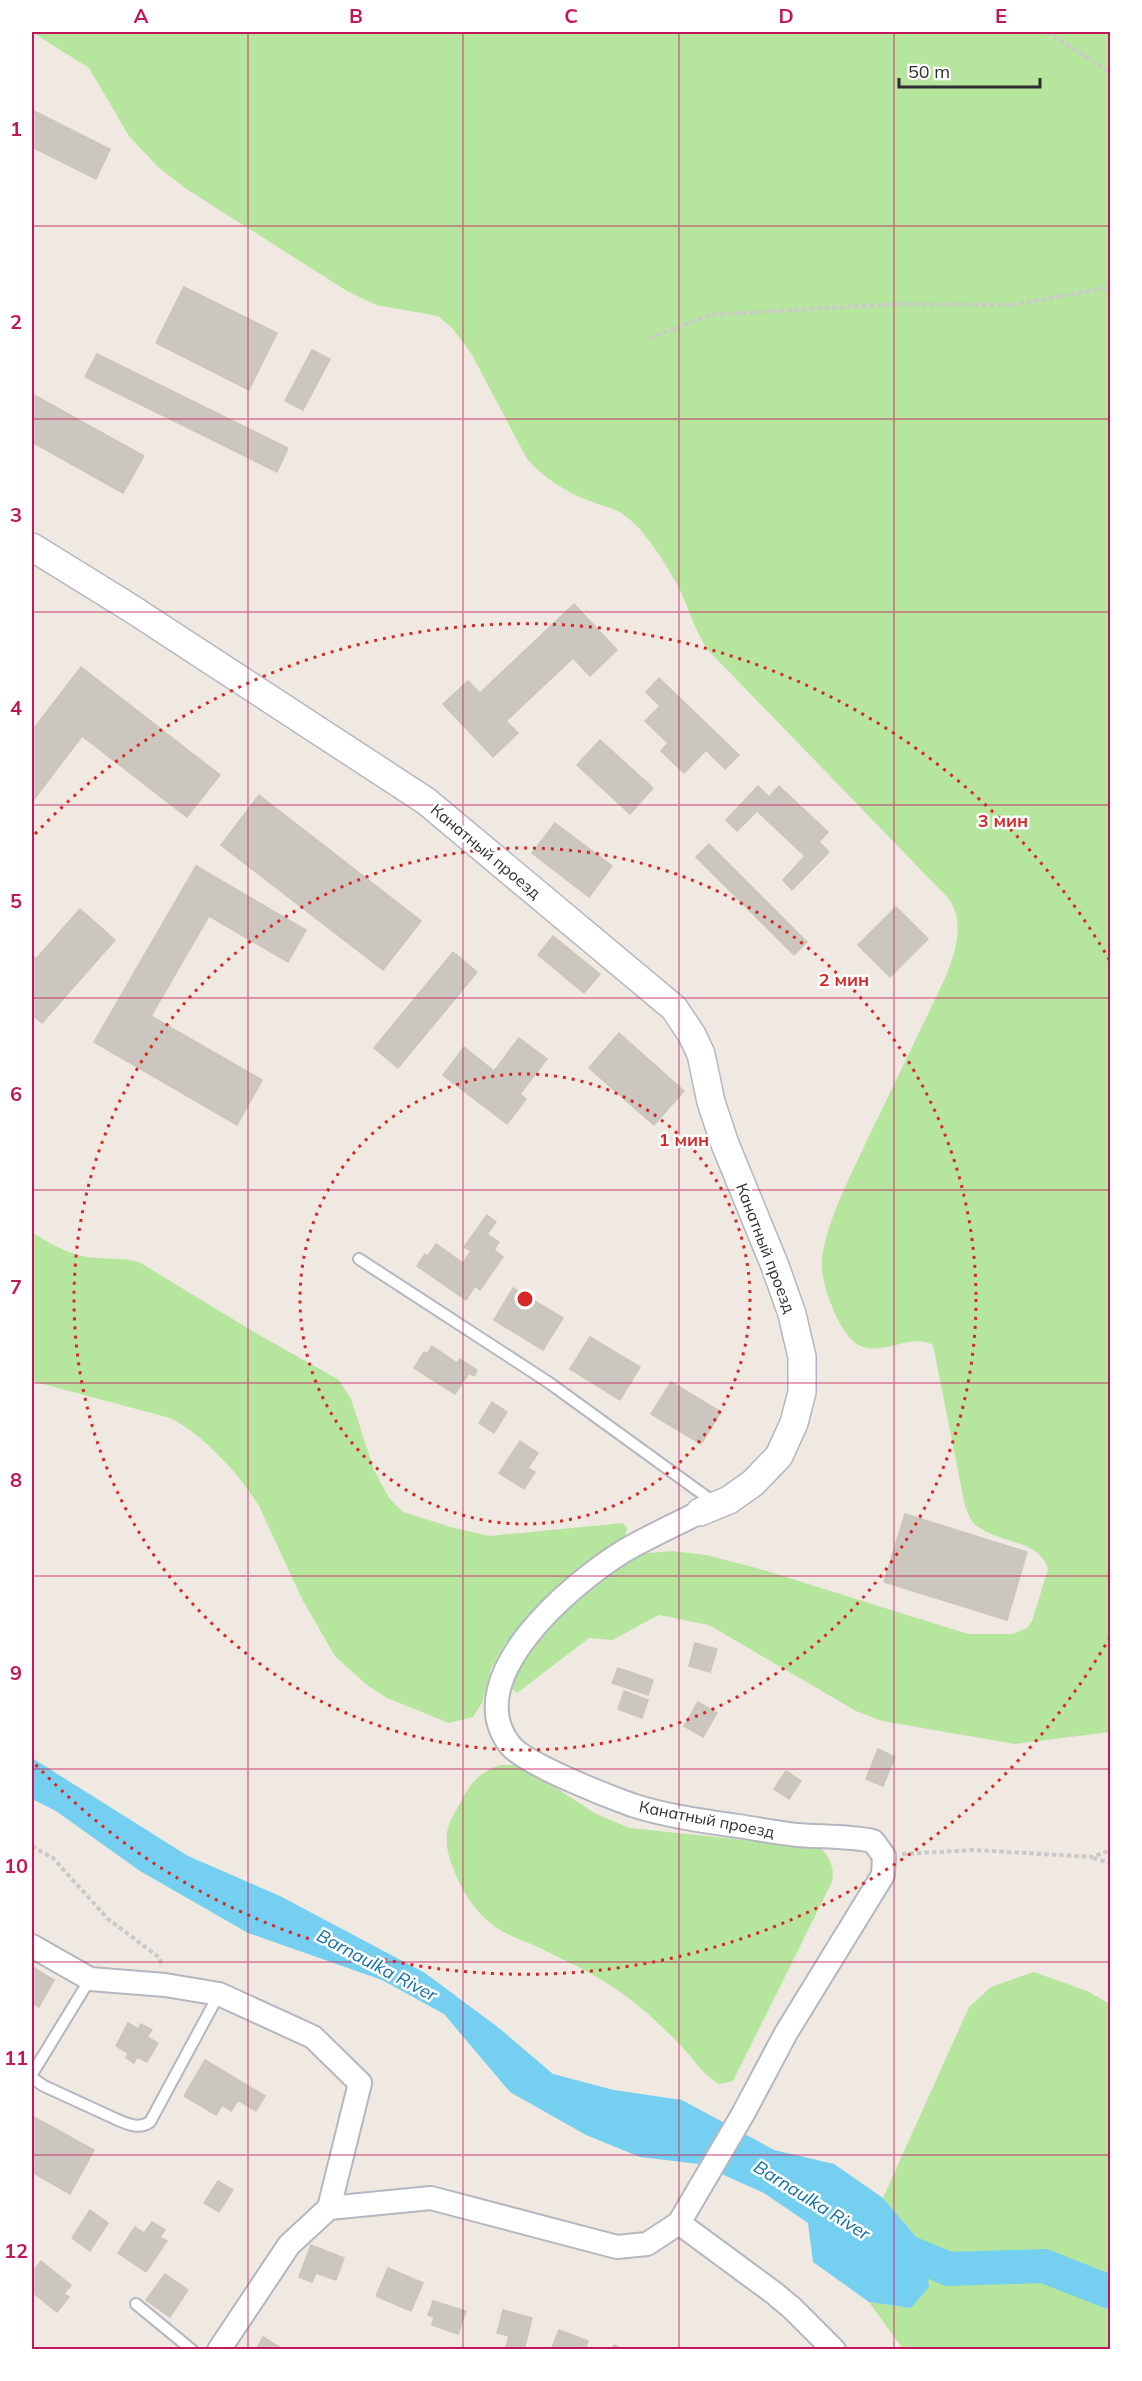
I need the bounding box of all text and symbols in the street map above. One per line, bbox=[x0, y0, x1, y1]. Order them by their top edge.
text: A bbox=[134, 3, 149, 28]
text: B bbox=[349, 3, 363, 28]
text: C bbox=[564, 3, 578, 28]
text: D bbox=[778, 3, 794, 28]
text: E bbox=[995, 3, 1007, 28]
scale bar bbox=[899, 51, 1040, 89]
text: 50 m bbox=[908, 60, 950, 83]
text: 1 bbox=[10, 116, 22, 141]
text: 2 bbox=[10, 309, 22, 334]
text: 3 bbox=[10, 502, 22, 527]
text: 4 bbox=[10, 695, 22, 720]
street label: Канатный проезд bbox=[427, 799, 545, 903]
text: 3 мин bbox=[978, 809, 1028, 832]
text: 5 bbox=[10, 888, 22, 913]
text: 2 мин bbox=[819, 968, 869, 991]
text: 6 bbox=[10, 1081, 22, 1106]
text: 1 мин bbox=[659, 1128, 709, 1151]
street label: Канатный проезд bbox=[732, 1180, 800, 1316]
text: 7 bbox=[10, 1274, 22, 1299]
centre of rings bbox=[515, 1289, 535, 1309]
text: 8 bbox=[10, 1467, 22, 1492]
text: 9 bbox=[10, 1660, 22, 1685]
street label: Канатный проезд bbox=[638, 1796, 777, 1842]
text: 10 bbox=[4, 1853, 28, 1878]
water label: Barnaulka River bbox=[313, 1924, 442, 2007]
text: 11 bbox=[4, 2045, 28, 2070]
water label: Barnaulka River bbox=[750, 2155, 876, 2246]
text: 12 bbox=[4, 2238, 28, 2263]

